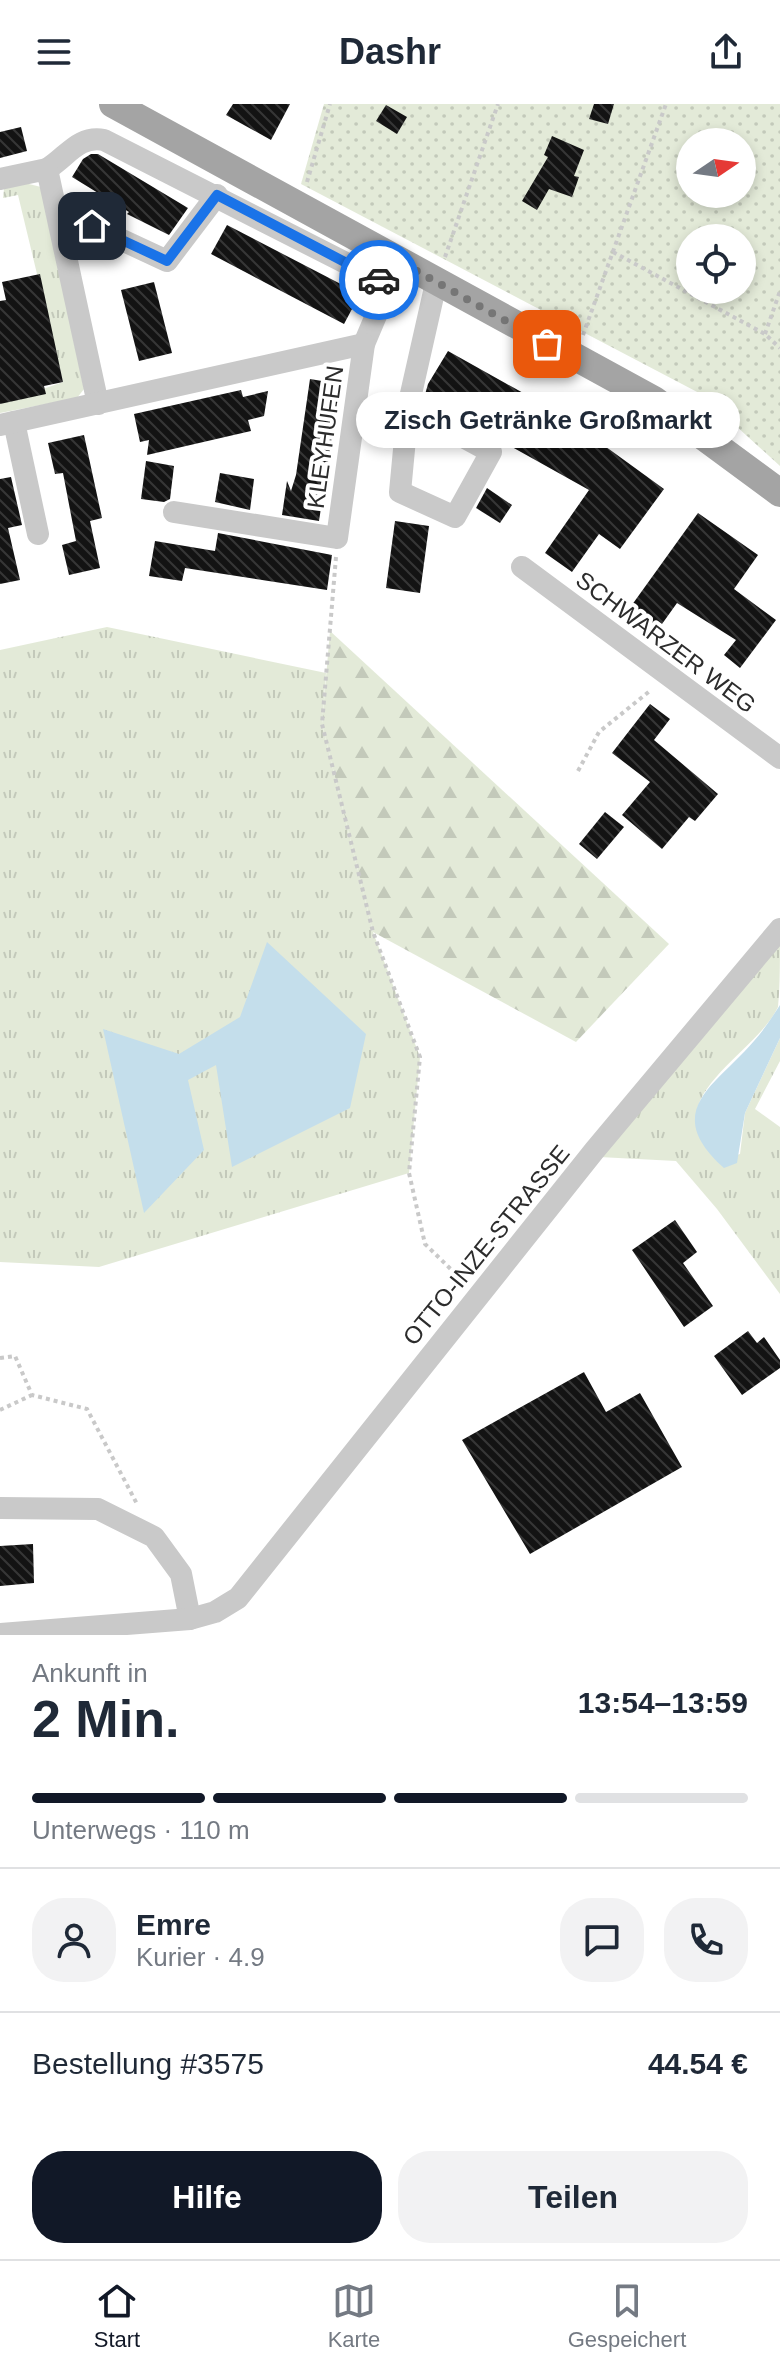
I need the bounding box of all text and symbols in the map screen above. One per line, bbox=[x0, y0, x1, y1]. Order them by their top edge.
icon: menu bbox=[32, 30, 76, 74]
icon: share bbox=[704, 30, 748, 74]
text: Dashr bbox=[339, 31, 441, 72]
north arrow bbox=[676, 128, 756, 208]
map controls bbox=[676, 128, 756, 304]
pin bbox=[58, 192, 126, 260]
icon: home bbox=[70, 204, 114, 248]
button: locate bbox=[676, 224, 756, 304]
courier bbox=[339, 240, 419, 320]
icon: car bbox=[357, 258, 401, 302]
pin bbox=[513, 310, 581, 378]
icon: bag bbox=[525, 322, 569, 366]
street label: KLEYHUFEN bbox=[302, 364, 348, 510]
callout: Zisch Getränke Großmarkt bbox=[355, 392, 739, 448]
text: Zisch Getränke Großmarkt bbox=[384, 405, 712, 435]
street label: SCHWARZER WEG bbox=[571, 566, 761, 718]
street label: OTTO-INZE-STRASSE bbox=[397, 1140, 575, 1350]
text: Ankunft in bbox=[32, 1658, 148, 1688]
text: 13:54–13:59 bbox=[578, 1686, 748, 1719]
text: 2 Min. bbox=[32, 1690, 179, 1748]
text: Unterwegs · 110 m bbox=[32, 1815, 250, 1845]
button: person bbox=[32, 1898, 116, 1982]
button: chat bbox=[560, 1898, 644, 1982]
button: phone bbox=[664, 1898, 748, 1982]
text: Emre bbox=[136, 1908, 211, 1941]
text: Kurier · 4.9 bbox=[136, 1942, 265, 1972]
text: Bestellung #3575 bbox=[32, 2047, 264, 2080]
text: 44.54 € bbox=[648, 2047, 748, 2080]
button: Hilfe bbox=[32, 2151, 382, 2243]
button: Teilen bbox=[398, 2151, 748, 2243]
tab: Start bbox=[94, 2279, 140, 2353]
tab: Karte bbox=[328, 2279, 380, 2353]
tab: Gespeichert bbox=[568, 2279, 686, 2353]

